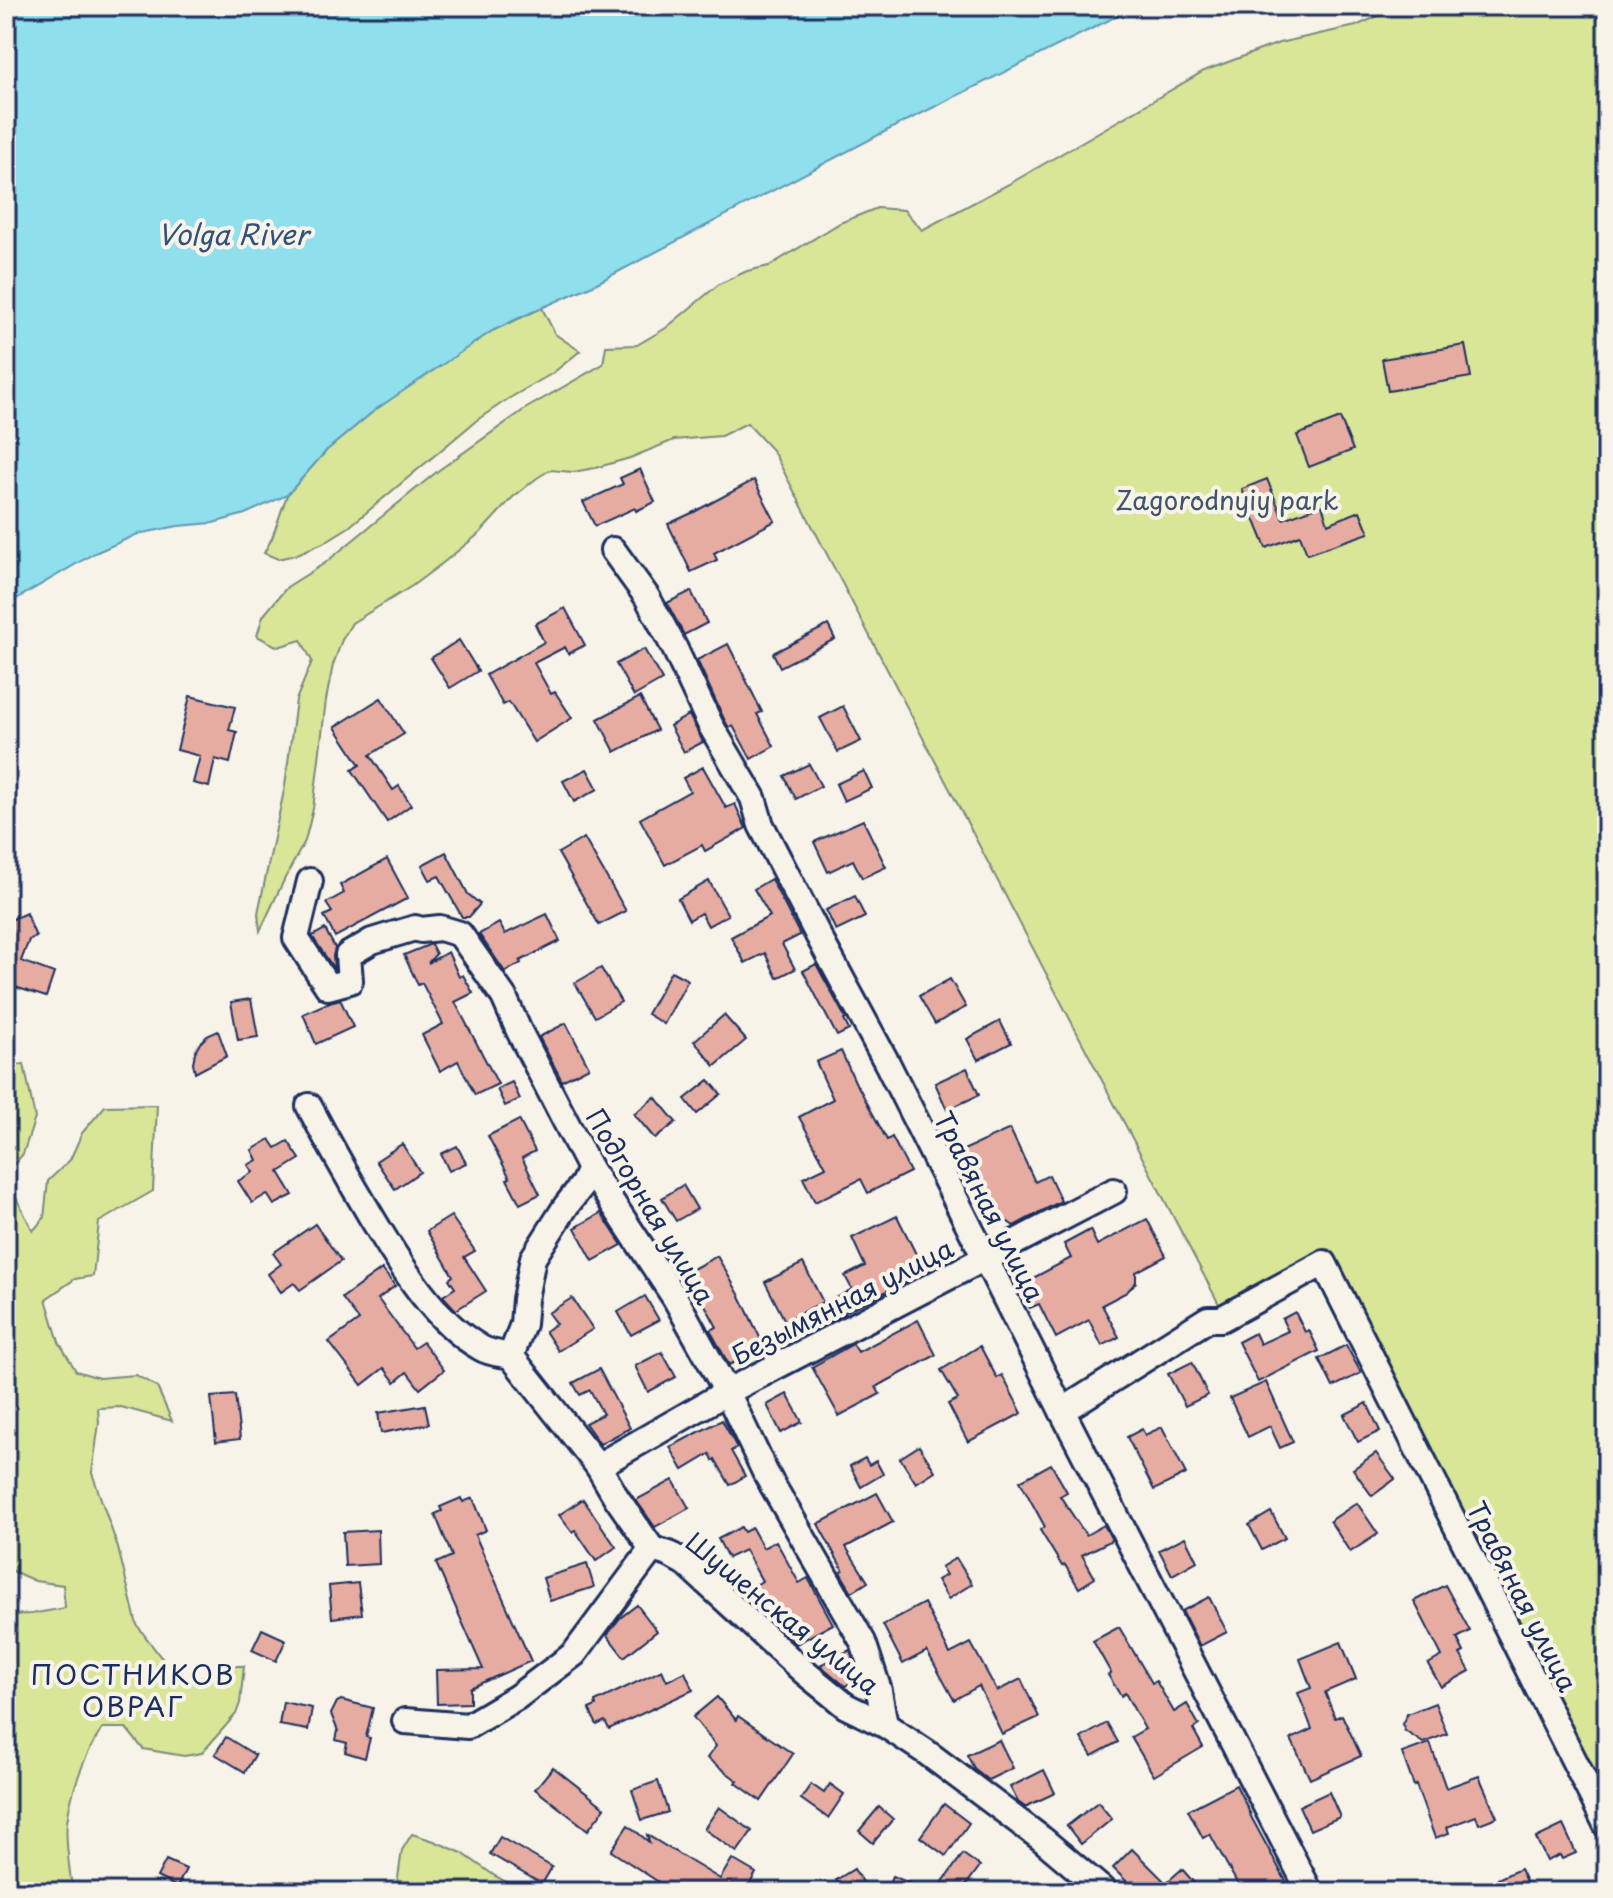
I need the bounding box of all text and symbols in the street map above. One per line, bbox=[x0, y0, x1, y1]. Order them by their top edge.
water label: Volga River bbox=[158, 212, 311, 255]
park label: Zagorodnyiy park bbox=[1116, 480, 1339, 519]
street label: Подгорная улица bbox=[577, 1101, 725, 1312]
street label: Травяная улица bbox=[925, 1104, 1055, 1309]
street label: Безымянная улица bbox=[724, 1228, 960, 1374]
street label: Травяная улица bbox=[1458, 1494, 1588, 1699]
street label: Шушенская улица bbox=[678, 1523, 889, 1704]
district label: ПОСТНИКОВ ОВРАГ bbox=[30, 1652, 236, 1727]

